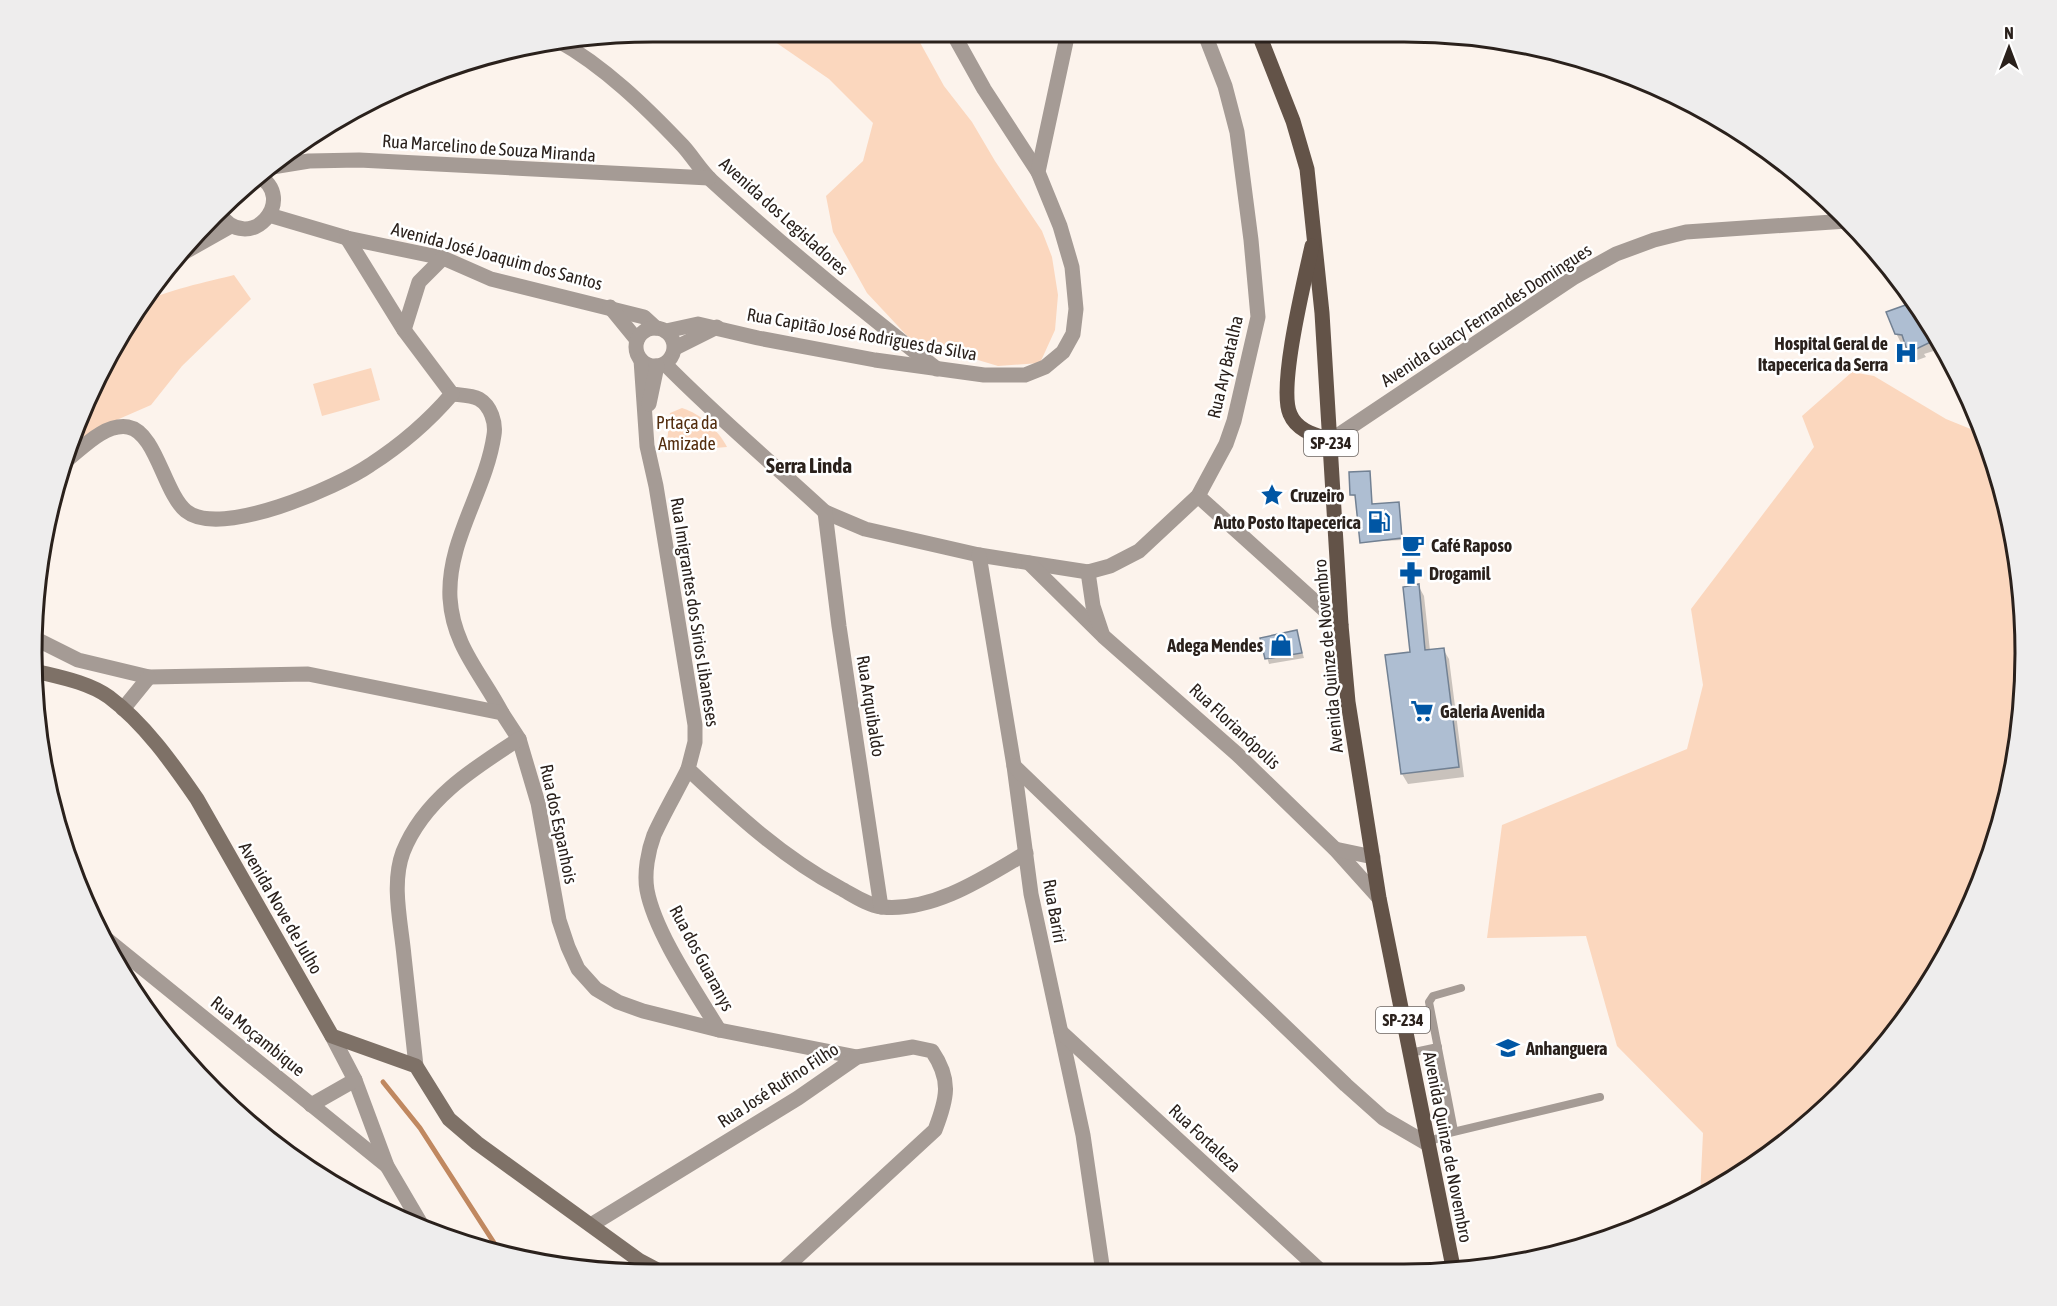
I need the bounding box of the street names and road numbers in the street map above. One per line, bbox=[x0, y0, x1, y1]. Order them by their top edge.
street label: Rua Marcelino de Souza Miranda bbox=[382, 130, 596, 166]
street label: Avenida dos Legisladores bbox=[715, 153, 853, 279]
street label: Avenida José Joaquim dos Santos bbox=[389, 218, 605, 294]
street label: Avenida Guacy Fernandes Domingues bbox=[1377, 239, 1595, 391]
street label: Rua Capitão José Rodrigues da Silva bbox=[745, 303, 979, 365]
street label: Rua Ary Batalha bbox=[1203, 314, 1247, 420]
road number: SP-234 bbox=[1304, 430, 1358, 456]
street label: Rua Imigrantes dos Sirios Libaneses bbox=[666, 496, 724, 728]
street label: Avenida Quinze de Novembro bbox=[1309, 558, 1347, 754]
street label: Rua Arquibaldo bbox=[853, 654, 889, 758]
street label: Rua Florianópolis bbox=[1185, 679, 1285, 773]
street label: Rua dos Espanhois bbox=[536, 762, 582, 886]
street label: Avenida Nove de Julho bbox=[235, 838, 327, 978]
street label: Rua Bariri bbox=[1039, 877, 1071, 945]
street label: Rua dos Guaranys bbox=[665, 902, 739, 1014]
street label: Rua Moçambique bbox=[207, 992, 309, 1080]
road number: SP-234 bbox=[1376, 1007, 1430, 1033]
street label: Rua José Rufino Filho bbox=[714, 1038, 842, 1132]
street label: Avenida Quinze de Novembro bbox=[1419, 1050, 1477, 1244]
street label: Rua Fortaleza bbox=[1165, 1100, 1245, 1176]

